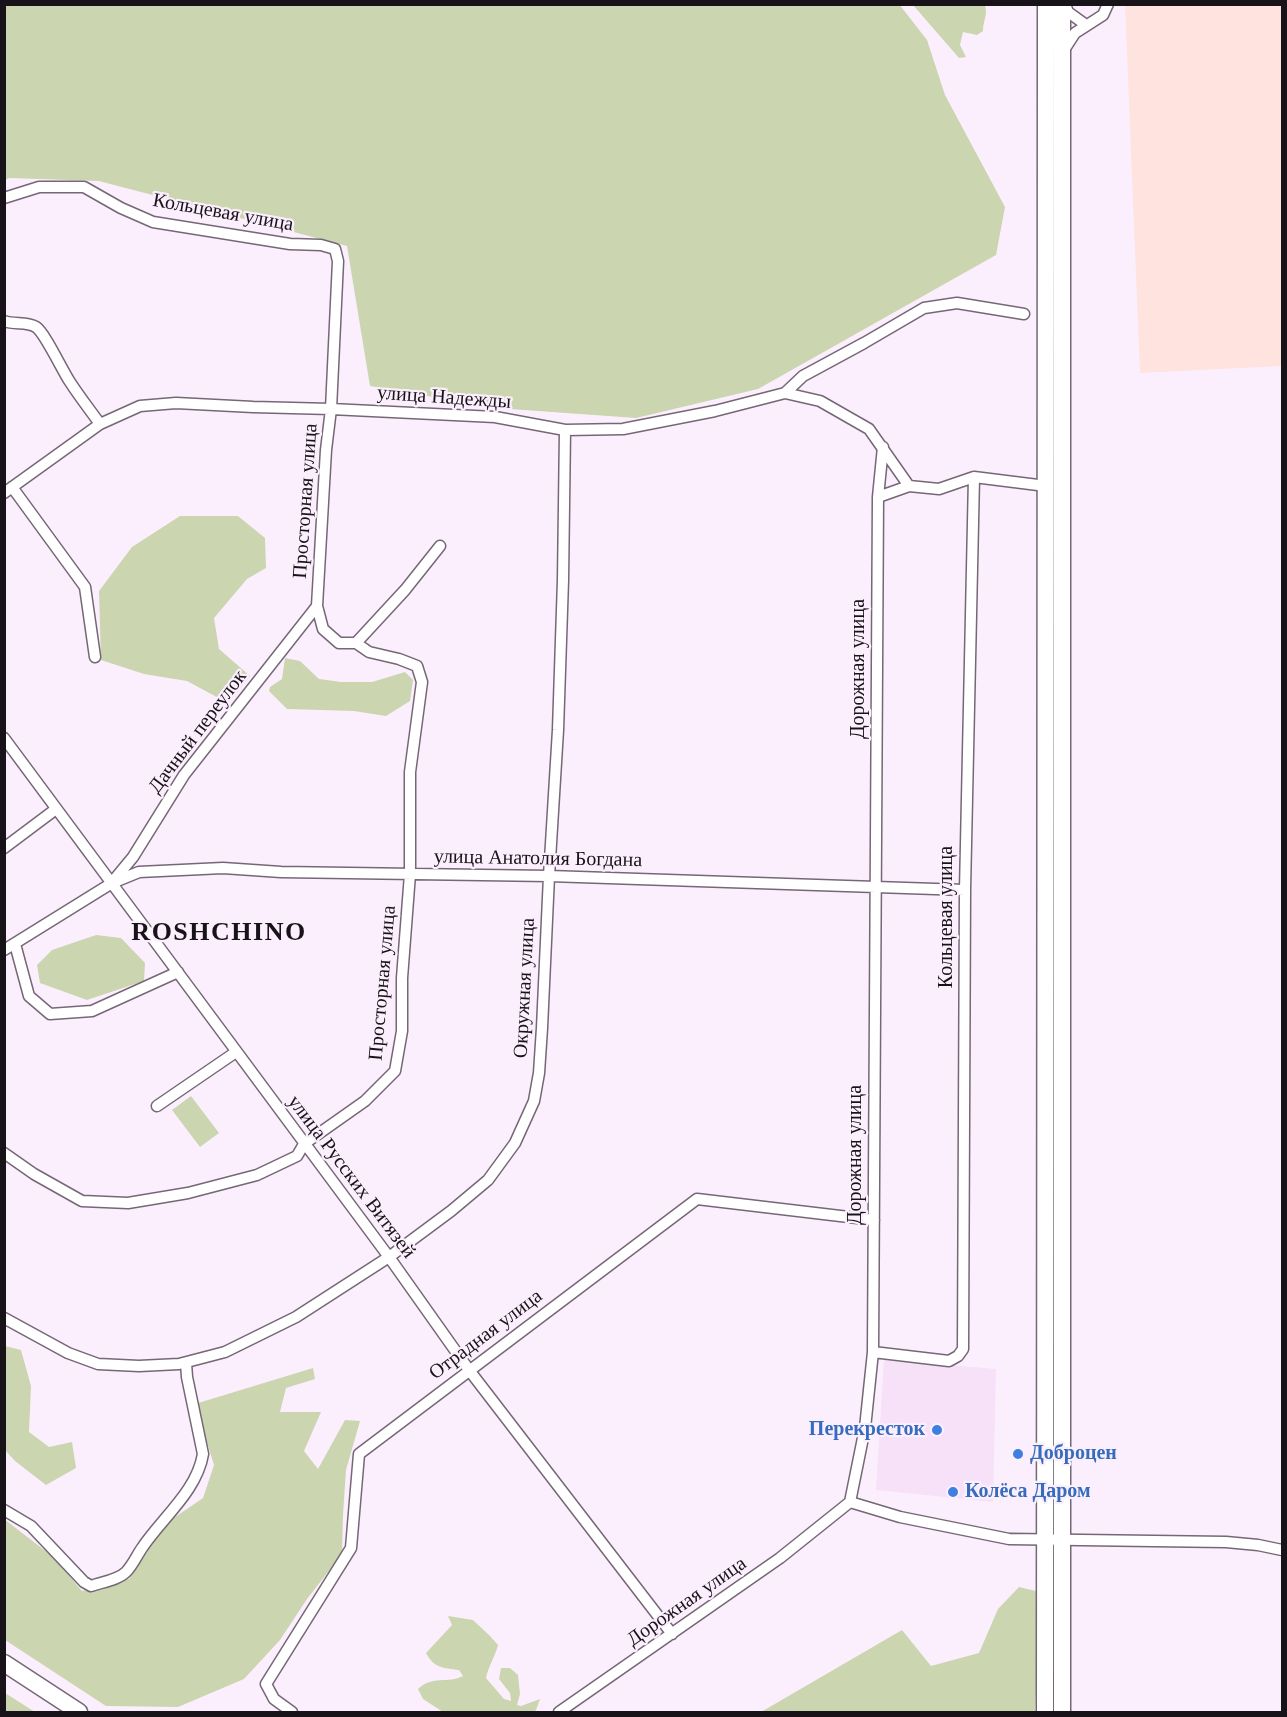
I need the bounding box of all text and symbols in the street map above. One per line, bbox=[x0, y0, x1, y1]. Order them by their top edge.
street label: Кольцевая улица bbox=[151, 189, 295, 237]
street label: улица Надежды bbox=[376, 381, 512, 415]
street label: Просторная улица bbox=[289, 423, 323, 579]
street label: Дорожная улица bbox=[847, 599, 871, 739]
street label: Дачный переулок bbox=[144, 666, 252, 798]
street label: улица Анатолия Богдана bbox=[434, 845, 642, 873]
street label: Кольцевая улица bbox=[935, 846, 959, 988]
street label: Просторная улица bbox=[364, 905, 402, 1061]
district label: ROSHCHINO bbox=[131, 917, 307, 949]
street label: Окружная улица bbox=[509, 917, 541, 1059]
street label: Дорожная улица bbox=[844, 1085, 868, 1225]
street label: улица Русских Витязей bbox=[282, 1091, 420, 1263]
street label: Отрадная улица bbox=[425, 1285, 547, 1385]
place label: Перекресток bbox=[809, 1418, 925, 1442]
marker: Перекресток bbox=[930, 1423, 944, 1437]
place label: Доброцен bbox=[1030, 1442, 1117, 1466]
marker: Доброцен bbox=[1011, 1447, 1025, 1461]
place label: Колёса Даром bbox=[965, 1480, 1091, 1504]
marker: Колёса Даром bbox=[946, 1485, 960, 1499]
street label: Дорожная улица bbox=[623, 1552, 751, 1652]

